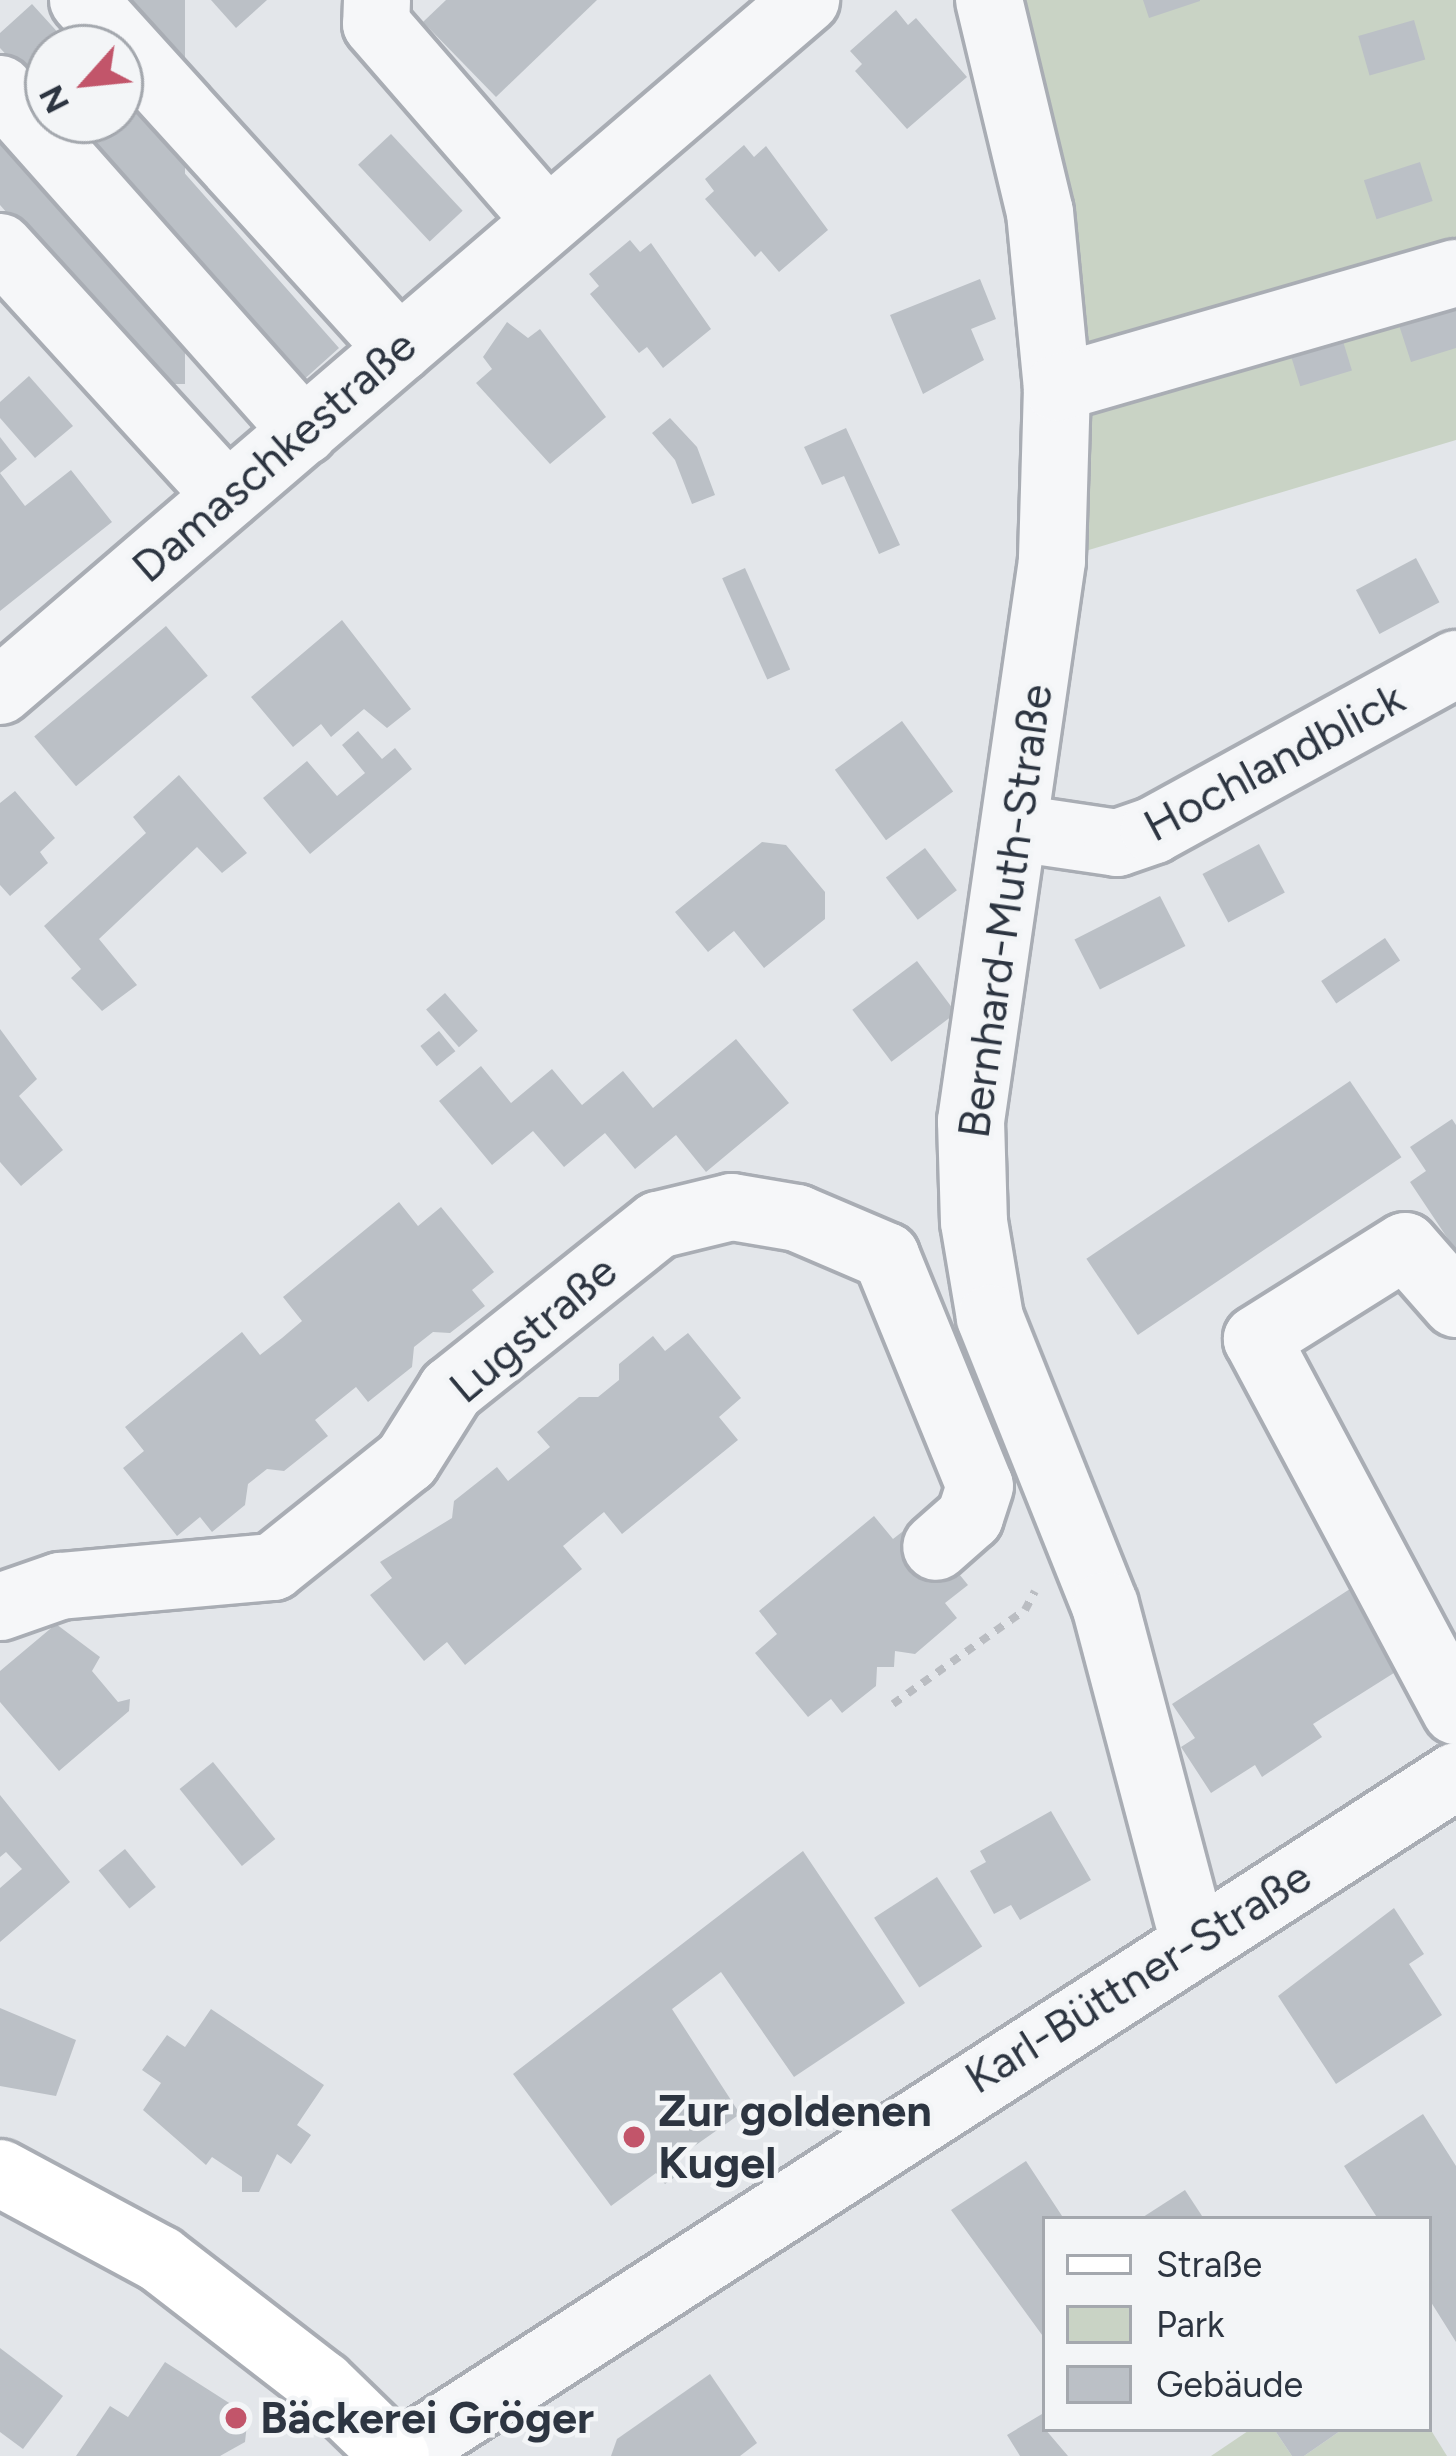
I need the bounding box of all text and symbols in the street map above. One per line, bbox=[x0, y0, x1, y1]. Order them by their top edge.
north arrow bbox=[24, 24, 144, 144]
text: N bbox=[31, 79, 77, 119]
street label: Damaschkestraße bbox=[121, 318, 427, 594]
street label: Hochlandblick bbox=[1135, 671, 1413, 853]
street label: Bernhard-Muth-Straße bbox=[946, 681, 1064, 1141]
street label: Lugstraße bbox=[439, 1244, 627, 1414]
street label: Karl-Büttner-Straße bbox=[955, 1849, 1321, 2105]
place label: Zur goldenen Kugel bbox=[658, 2084, 932, 2190]
marker: Zur goldenen Kugel bbox=[621, 2124, 647, 2150]
legend bbox=[1042, 2216, 1432, 2432]
text: Straße bbox=[1156, 2243, 1262, 2286]
text: Park bbox=[1156, 2303, 1224, 2346]
text: Gebäude bbox=[1156, 2363, 1303, 2406]
place label: Bäckerei Gröger bbox=[260, 2391, 594, 2445]
marker: Bäckerei Gröger bbox=[223, 2405, 249, 2431]

